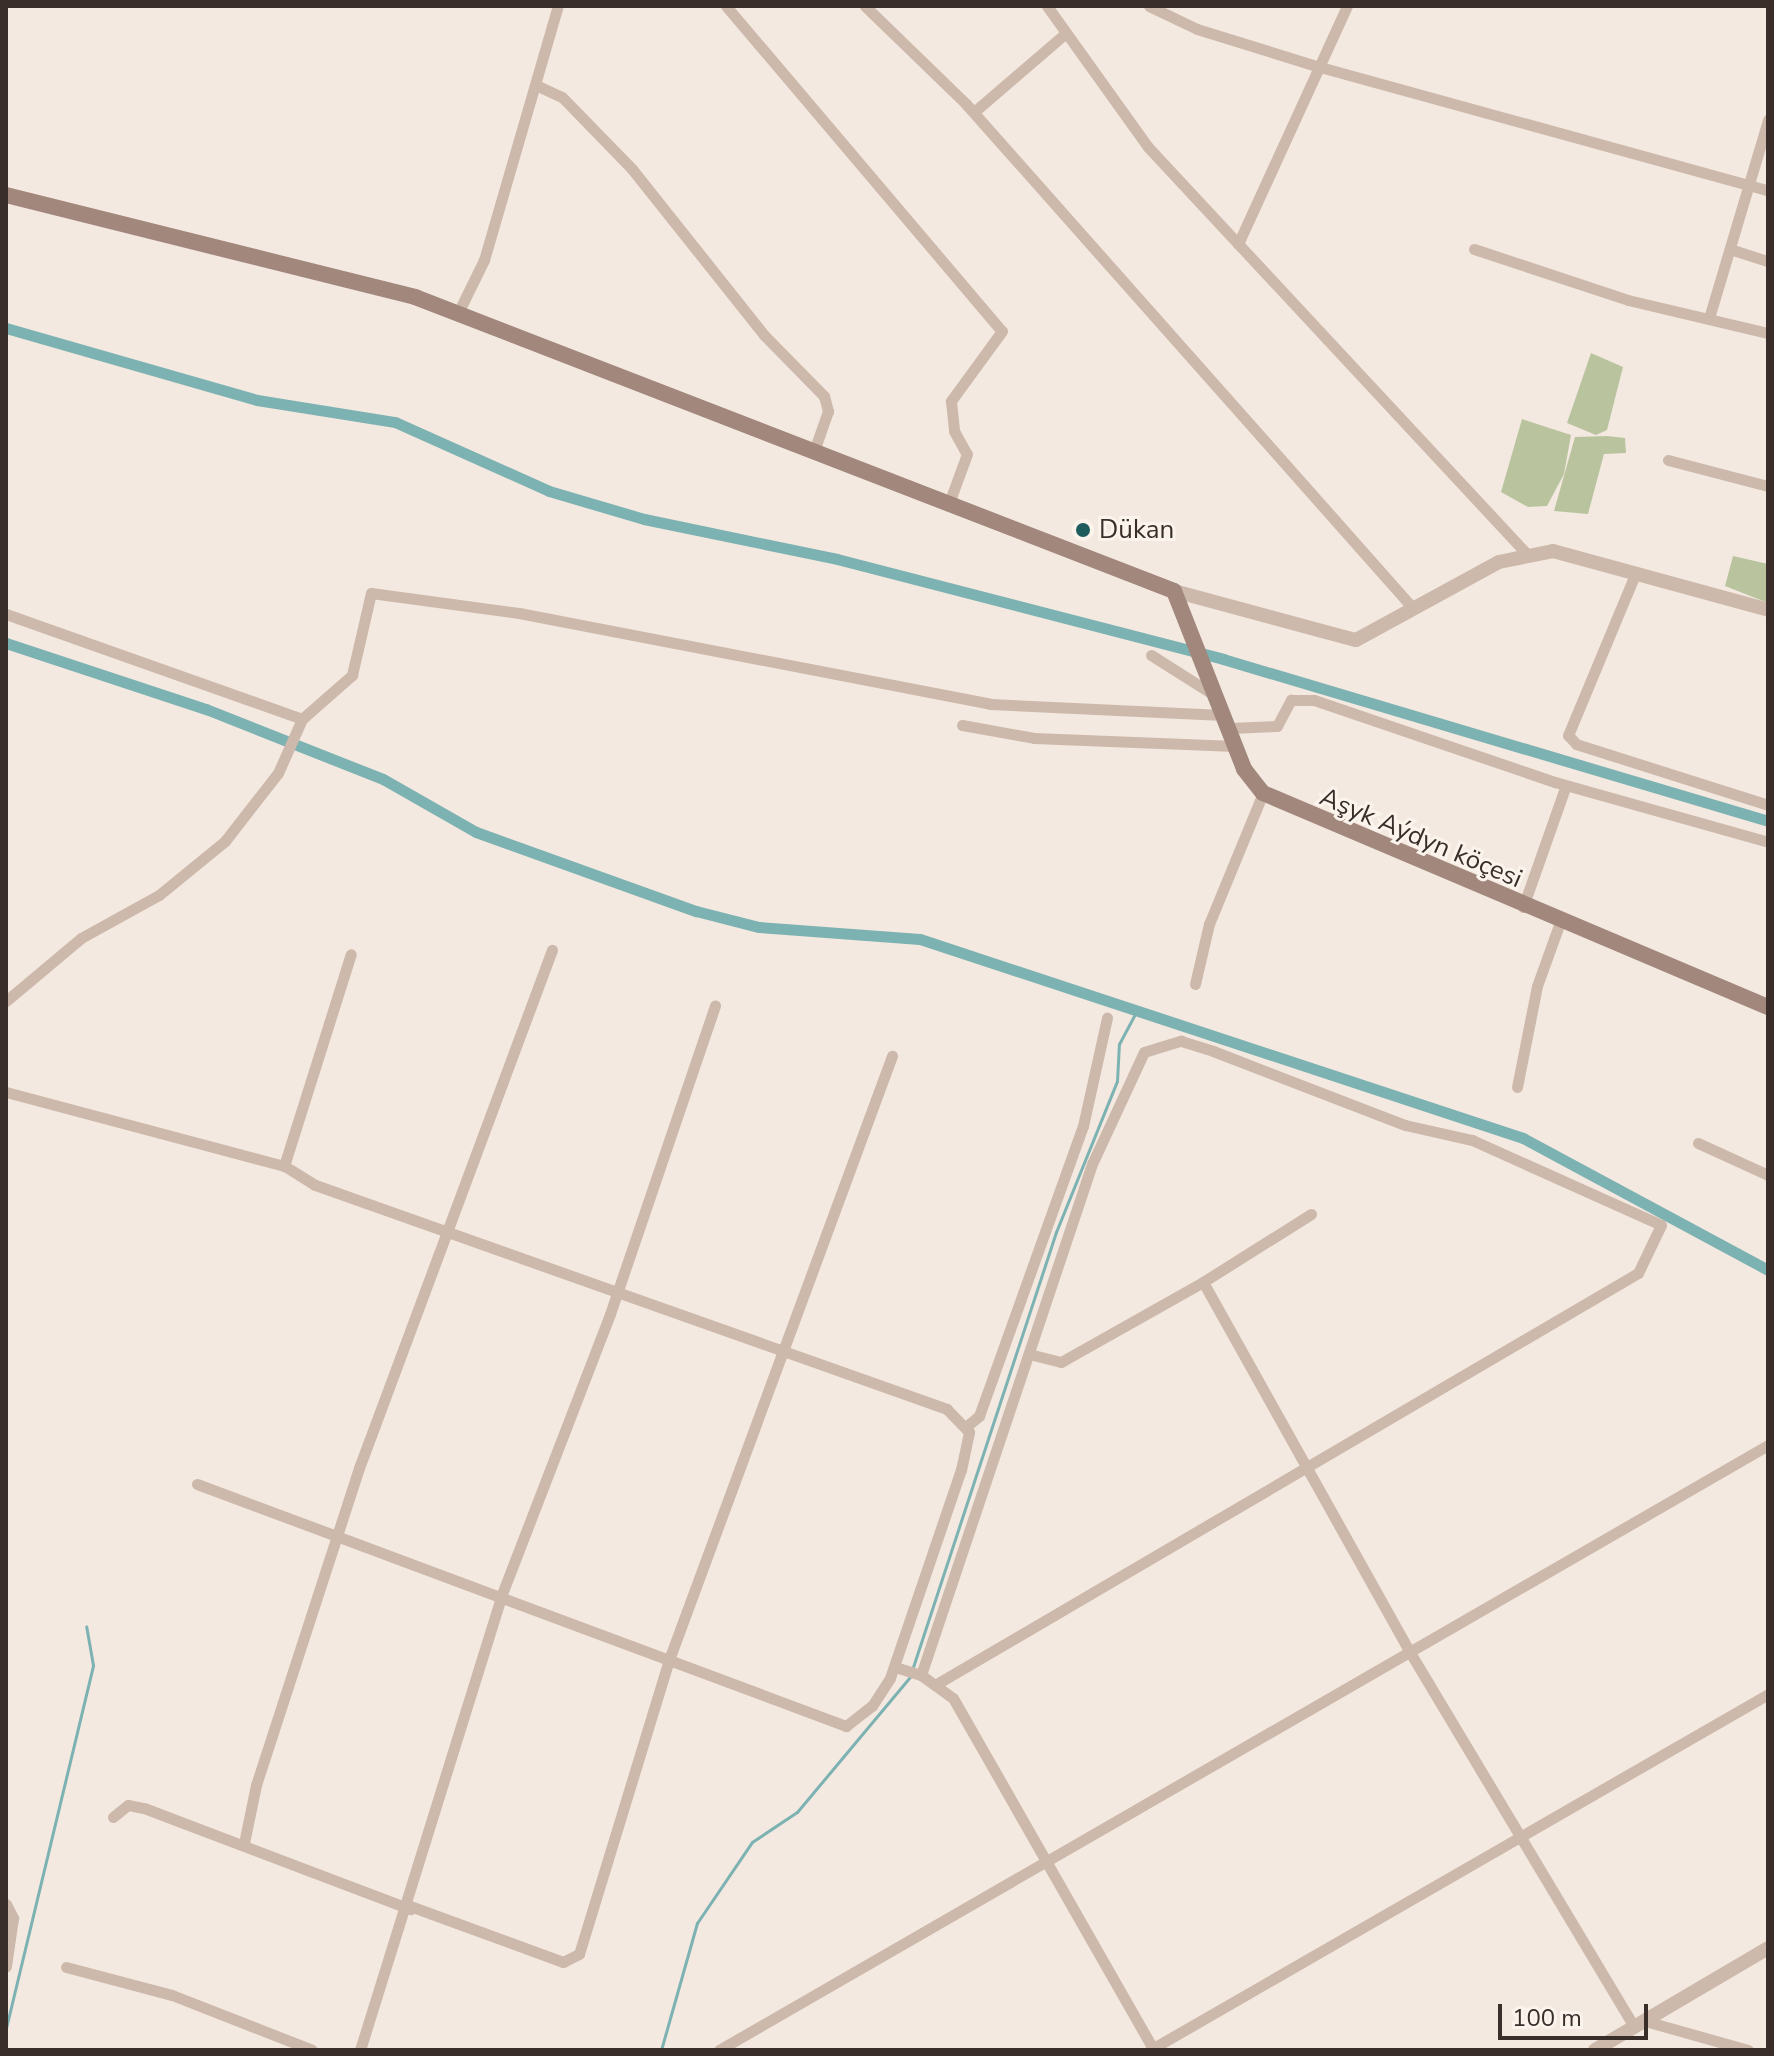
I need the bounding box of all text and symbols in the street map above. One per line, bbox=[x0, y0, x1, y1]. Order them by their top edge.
place label: Dükan bbox=[1099, 514, 1174, 546]
marker: Dükan bbox=[1074, 521, 1092, 539]
street label: Aşyk Aýdyn köçesi bbox=[1315, 781, 1527, 895]
scale bar bbox=[1502, 1988, 1652, 2038]
text: 100 m bbox=[1512, 2002, 1582, 2034]

